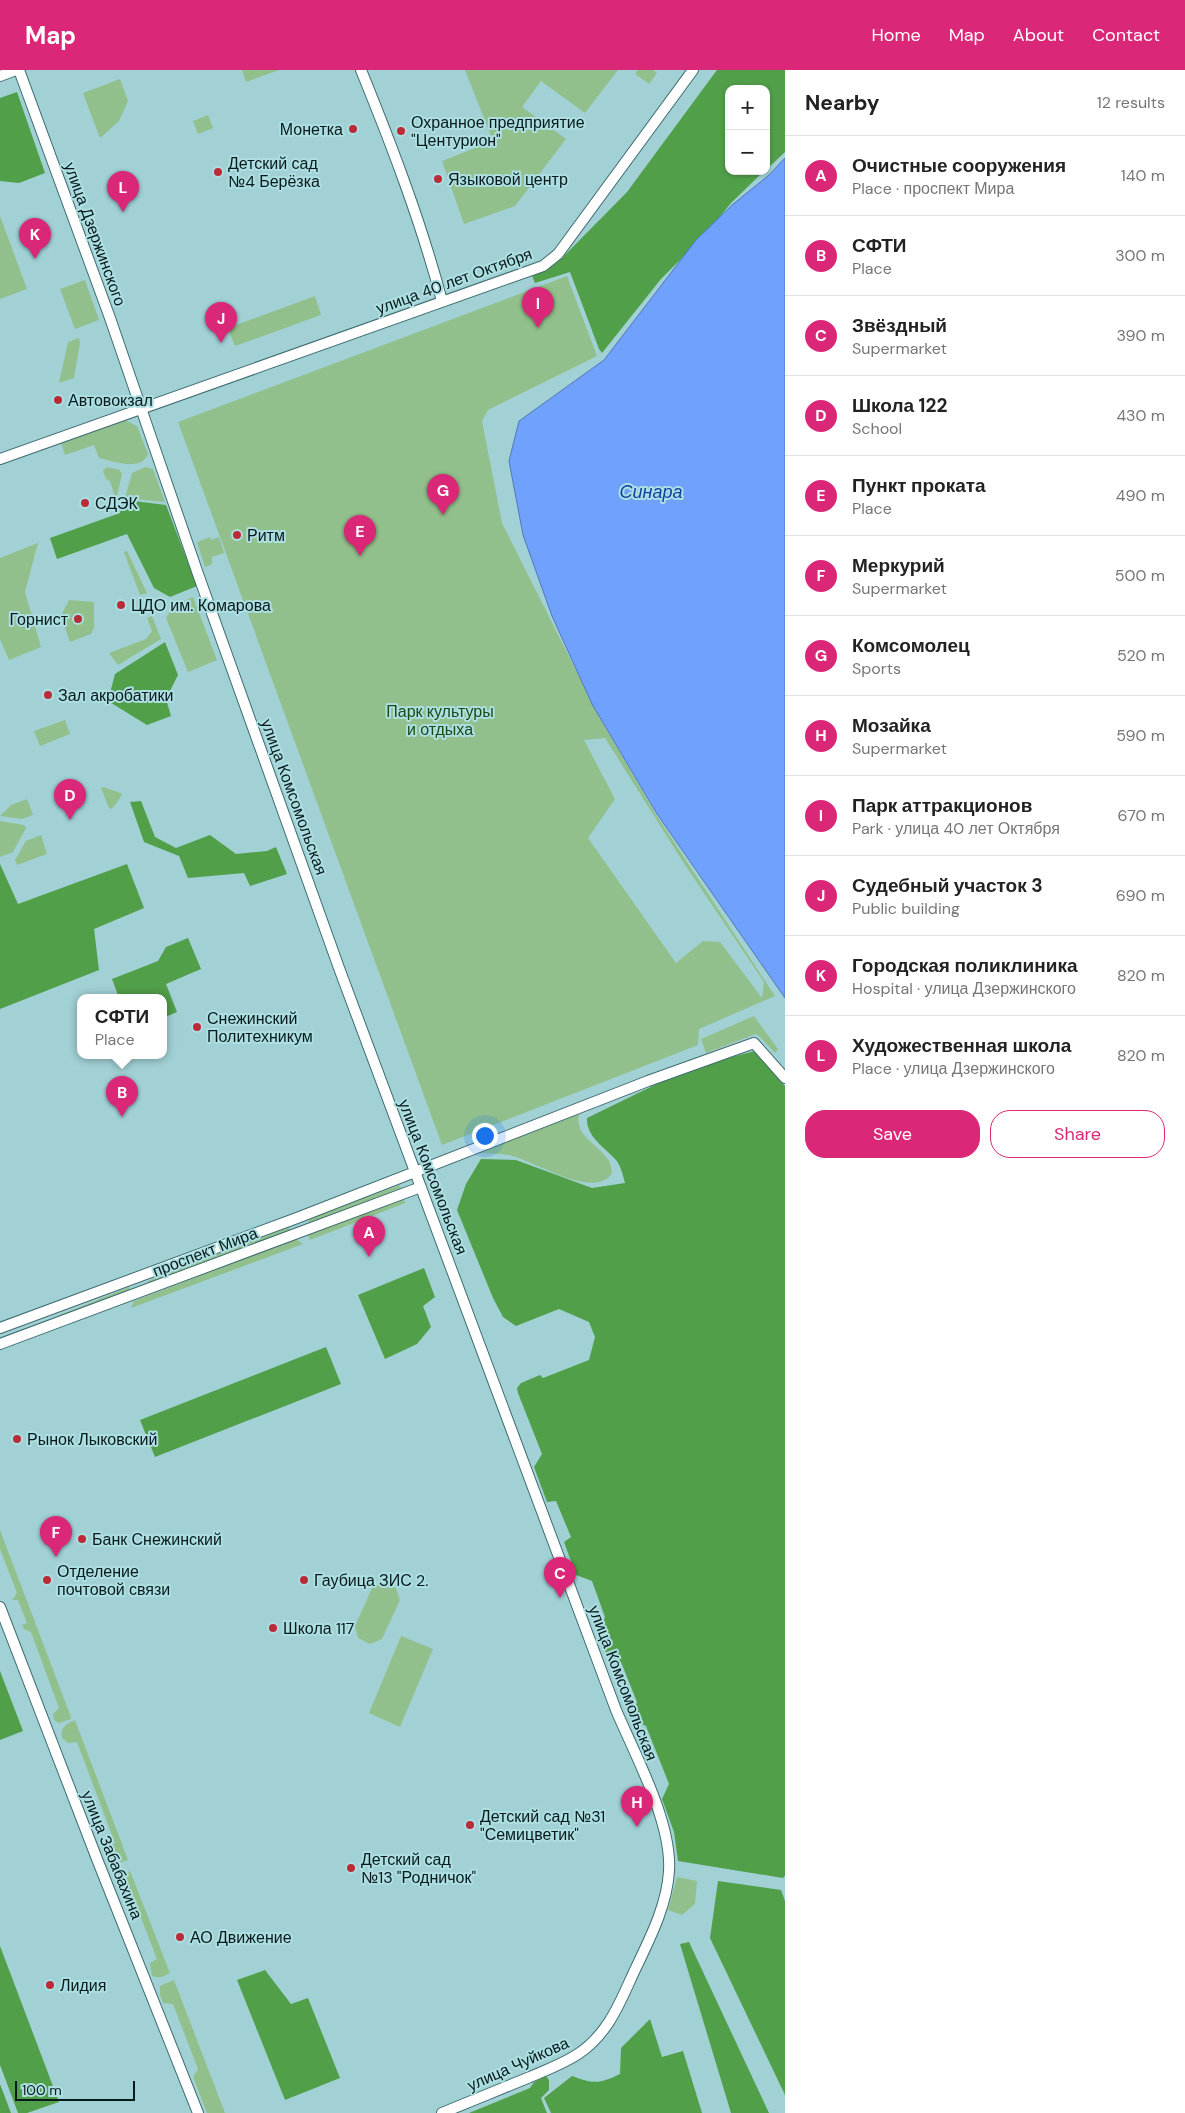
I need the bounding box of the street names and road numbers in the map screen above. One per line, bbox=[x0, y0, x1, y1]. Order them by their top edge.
street label: улица Дзержинского bbox=[59, 159, 131, 309]
street label: улица 40 лет Октября bbox=[373, 243, 535, 319]
street label: улица Комсомольская bbox=[256, 716, 332, 878]
street label: улица Комсомольская bbox=[394, 1096, 472, 1258]
street label: проспект Мира bbox=[149, 1222, 261, 1282]
street label: улица Комсомольская bbox=[584, 1602, 662, 1764]
street label: улица Забабахина bbox=[77, 1788, 147, 1922]
street label: улица Чуйкова bbox=[464, 2032, 572, 2096]

